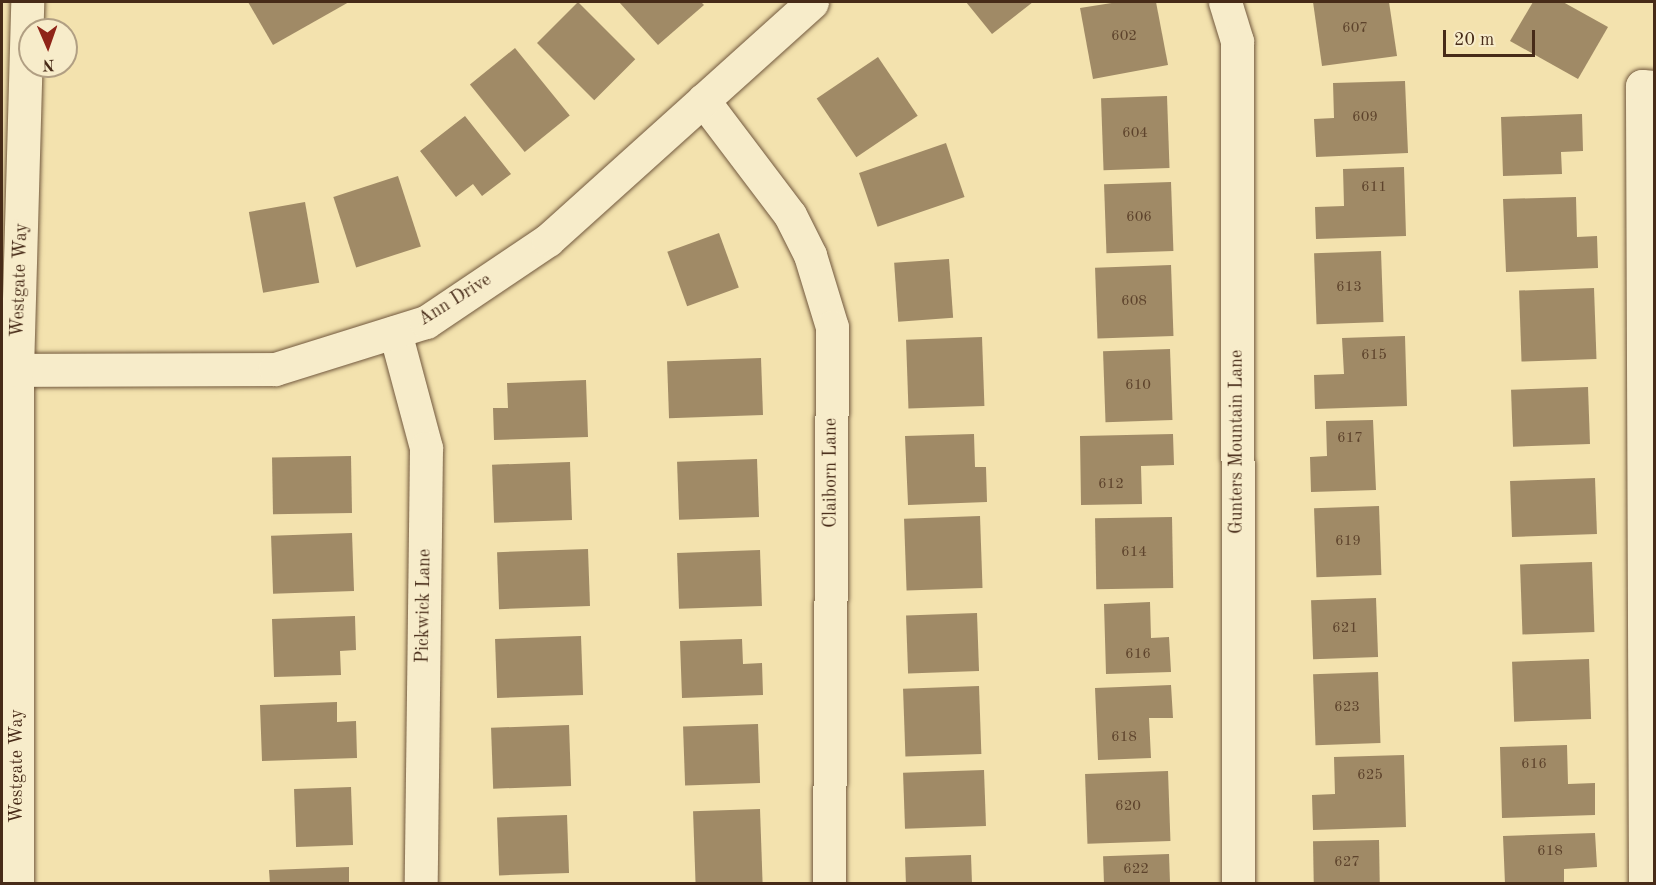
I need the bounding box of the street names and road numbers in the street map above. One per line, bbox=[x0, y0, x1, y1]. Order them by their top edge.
street label: Westgate Way bbox=[7, 223, 33, 337]
street label: Ann Drive bbox=[415, 269, 495, 331]
street label: Gunters Mountain Lane bbox=[1226, 350, 1248, 534]
street label: Claiborn Lane bbox=[820, 418, 842, 528]
street label: Pickwick Lane bbox=[412, 549, 436, 663]
street label: Westgate Way bbox=[6, 709, 28, 823]

